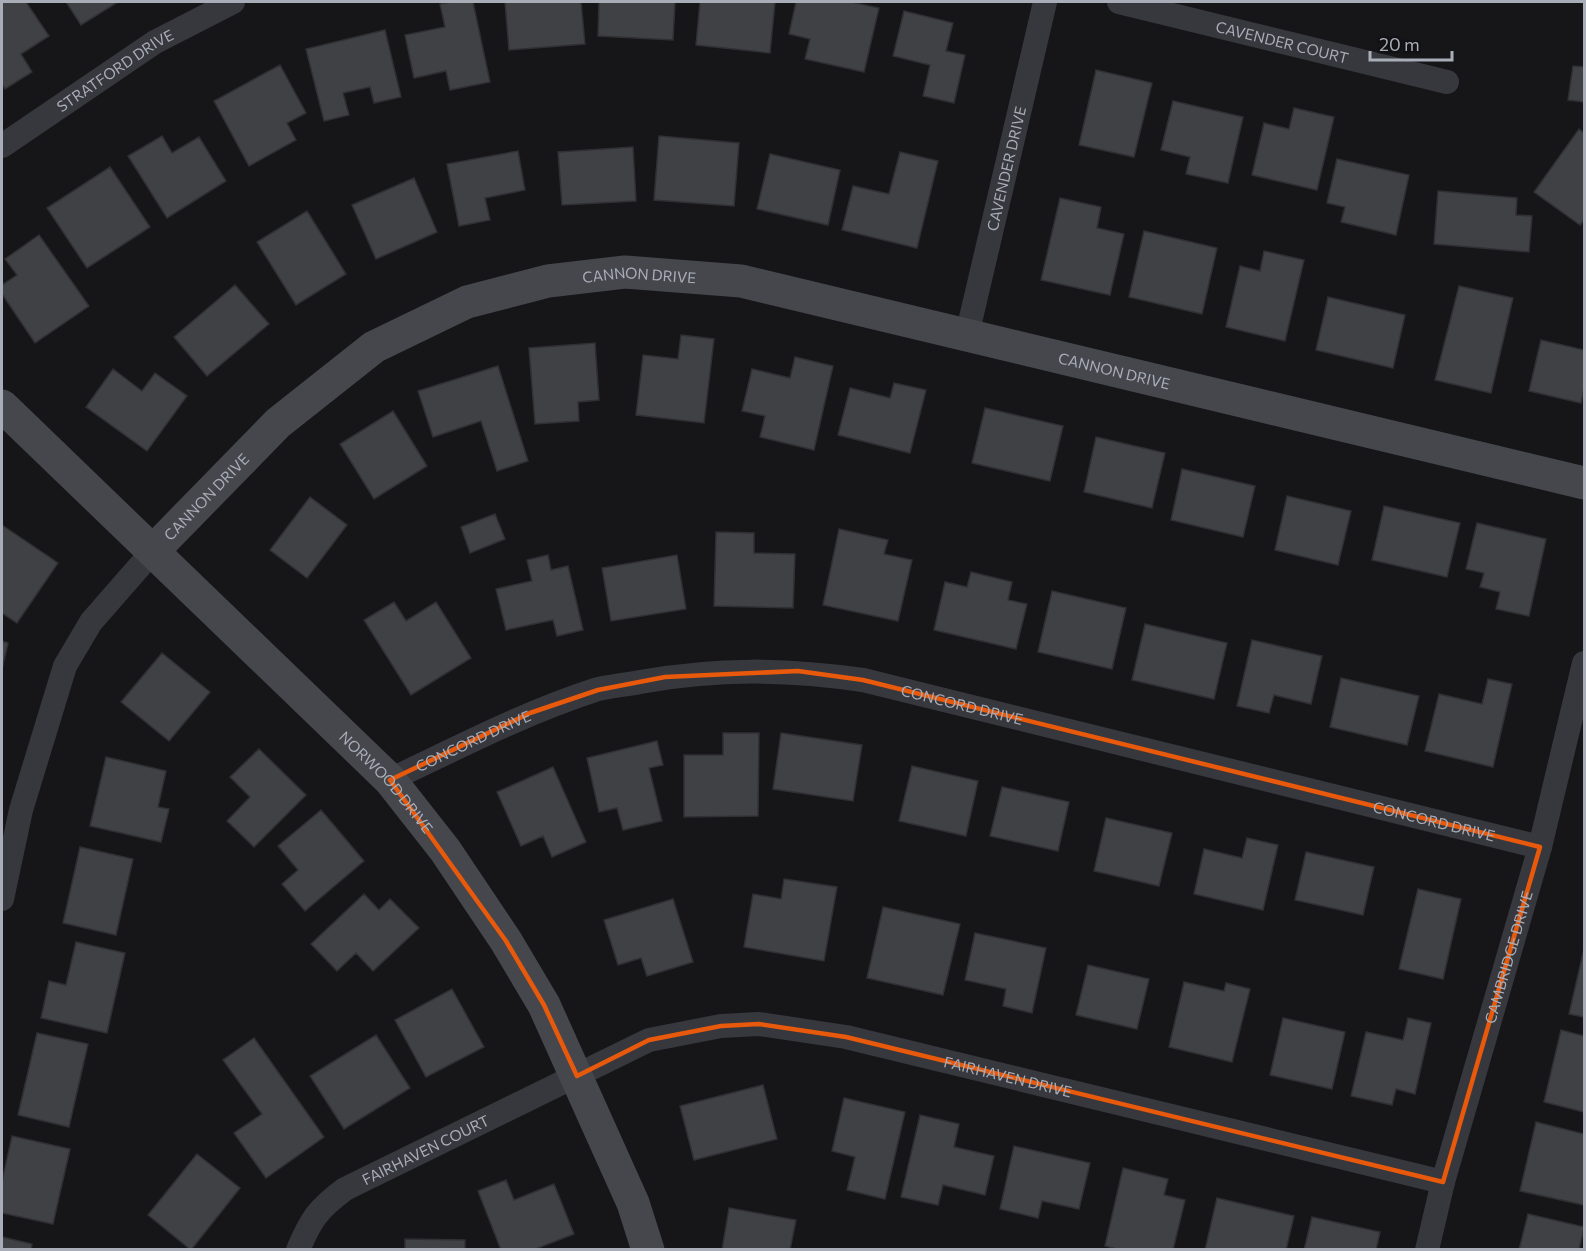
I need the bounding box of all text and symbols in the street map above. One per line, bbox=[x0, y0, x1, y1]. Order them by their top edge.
street label: CAVENDER COURT bbox=[1214, 17, 1351, 67]
scale bar bbox=[1370, 24, 1452, 62]
street label: STRATFORD DRIVE bbox=[53, 25, 176, 115]
text: 20 m bbox=[1379, 33, 1420, 55]
street label: CAVENDER DRIVE bbox=[983, 104, 1029, 233]
street label: CANNON DRIVE bbox=[581, 263, 697, 286]
street label: CANNON DRIVE bbox=[1057, 348, 1172, 393]
street label: CANNON DRIVE bbox=[160, 449, 253, 544]
street label: CONCORD DRIVE bbox=[899, 681, 1025, 728]
street label: CONCORD DRIVE bbox=[413, 706, 533, 775]
street label: NORWOOD DRIVE bbox=[336, 727, 437, 837]
street label: CONCORD DRIVE bbox=[1371, 797, 1497, 845]
street label: CAMBRIDGE DRIVE bbox=[1480, 889, 1536, 1026]
street label: FAIRHAVEN DRIVE bbox=[942, 1052, 1074, 1101]
street label: FAIRHAVEN COURT bbox=[359, 1111, 492, 1188]

